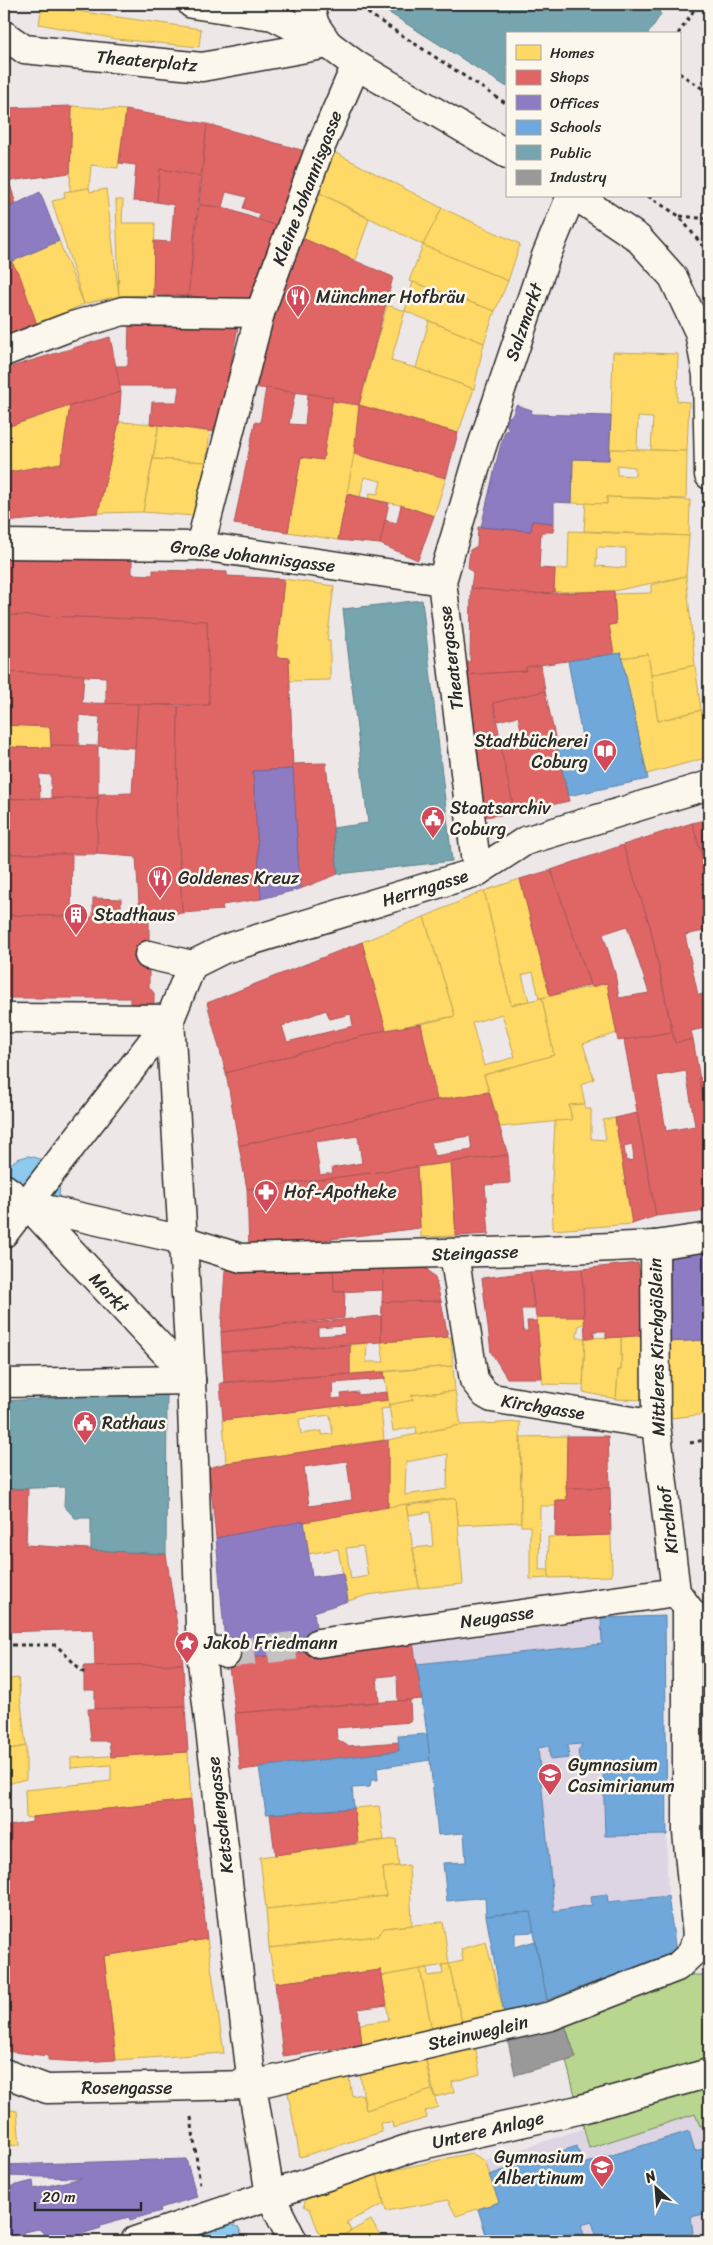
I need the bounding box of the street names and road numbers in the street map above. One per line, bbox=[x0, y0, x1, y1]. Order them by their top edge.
street label: Theaterplatz bbox=[95, 41, 199, 81]
street label: Kleine Johannisgasse bbox=[263, 106, 351, 270]
street label: Salzmarkt bbox=[496, 278, 553, 366]
street label: Große Johannisgasse bbox=[169, 530, 337, 582]
street label: Theatergasse bbox=[429, 604, 473, 712]
street label: Herrngasse bbox=[378, 860, 473, 916]
street label: Steingasse bbox=[431, 1235, 519, 1271]
street label: Mittleres Kirchgäßlein bbox=[639, 1257, 675, 1436]
street label: Markt bbox=[81, 1265, 138, 1322]
street label: Kirchgasse bbox=[499, 1385, 587, 1429]
street label: Kirchhof bbox=[648, 1482, 688, 1556]
street label: Neugasse bbox=[458, 1596, 536, 1638]
street label: Ketschengasse bbox=[197, 1755, 243, 1875]
street label: Steinweglein bbox=[425, 2006, 532, 2060]
street label: Rosengasse bbox=[81, 2072, 173, 2104]
street label: Untere Anlage bbox=[429, 2102, 547, 2158]

